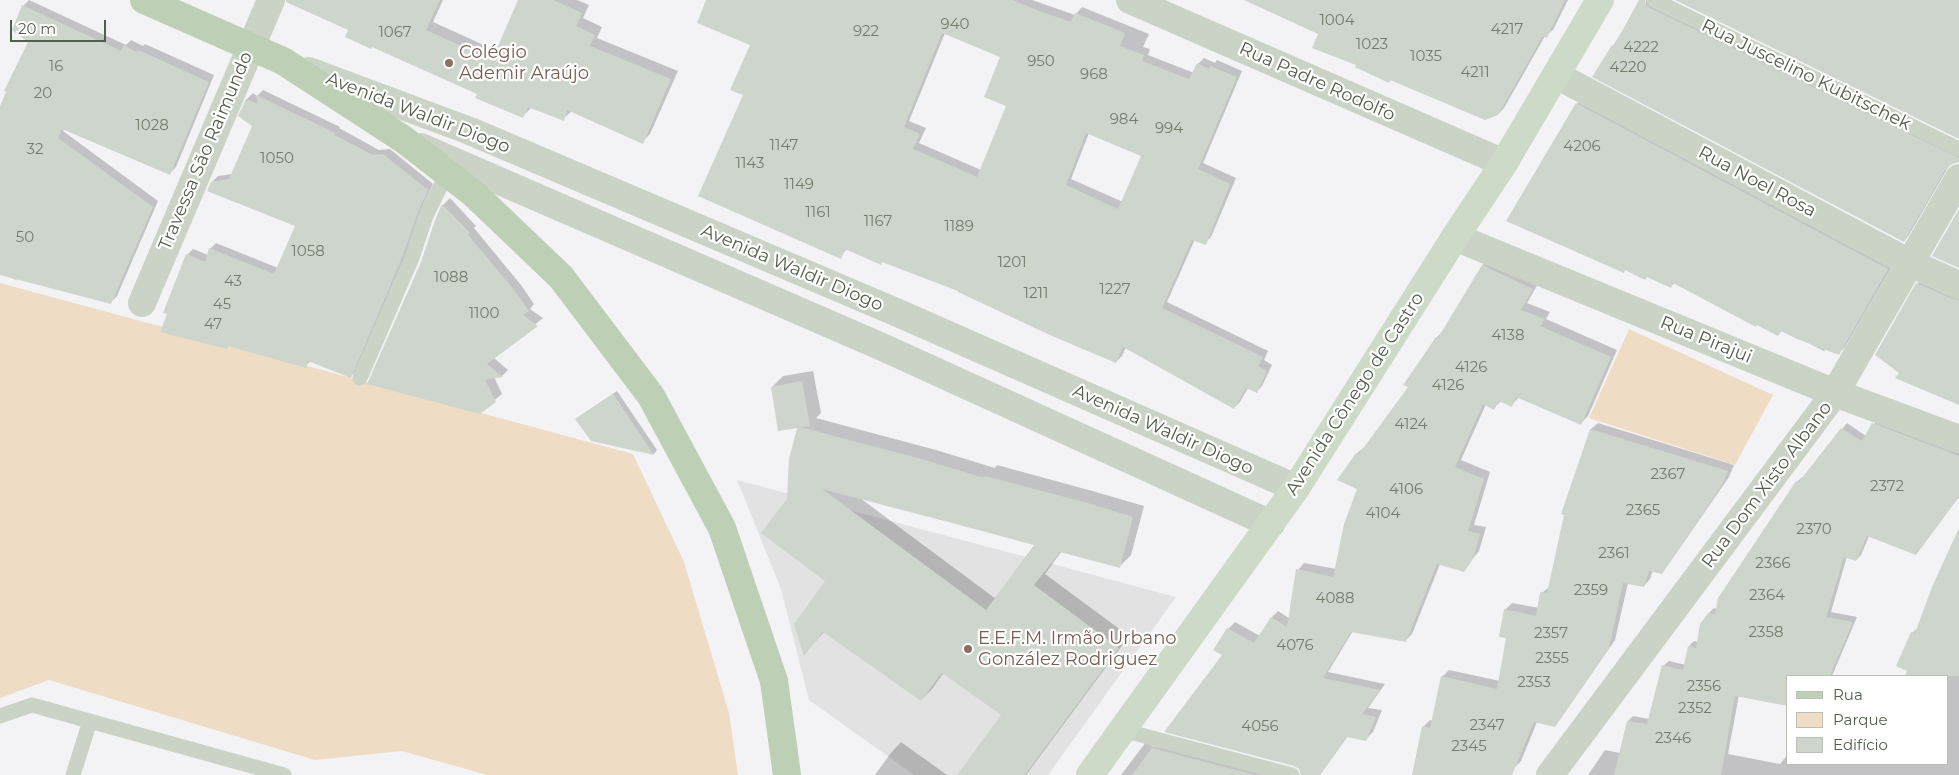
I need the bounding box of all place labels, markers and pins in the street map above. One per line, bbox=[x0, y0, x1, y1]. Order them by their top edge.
place label: Colégio Ademir Araújo bbox=[459, 42, 589, 84]
marker: Colégio Ademir Araújo bbox=[443, 57, 455, 69]
place label: E.E.F.M. Irmão Urbano González Rodriguez bbox=[978, 628, 1177, 670]
marker: E.E.F.M. Irmão Urbano González Rodriguez bbox=[962, 643, 974, 655]

